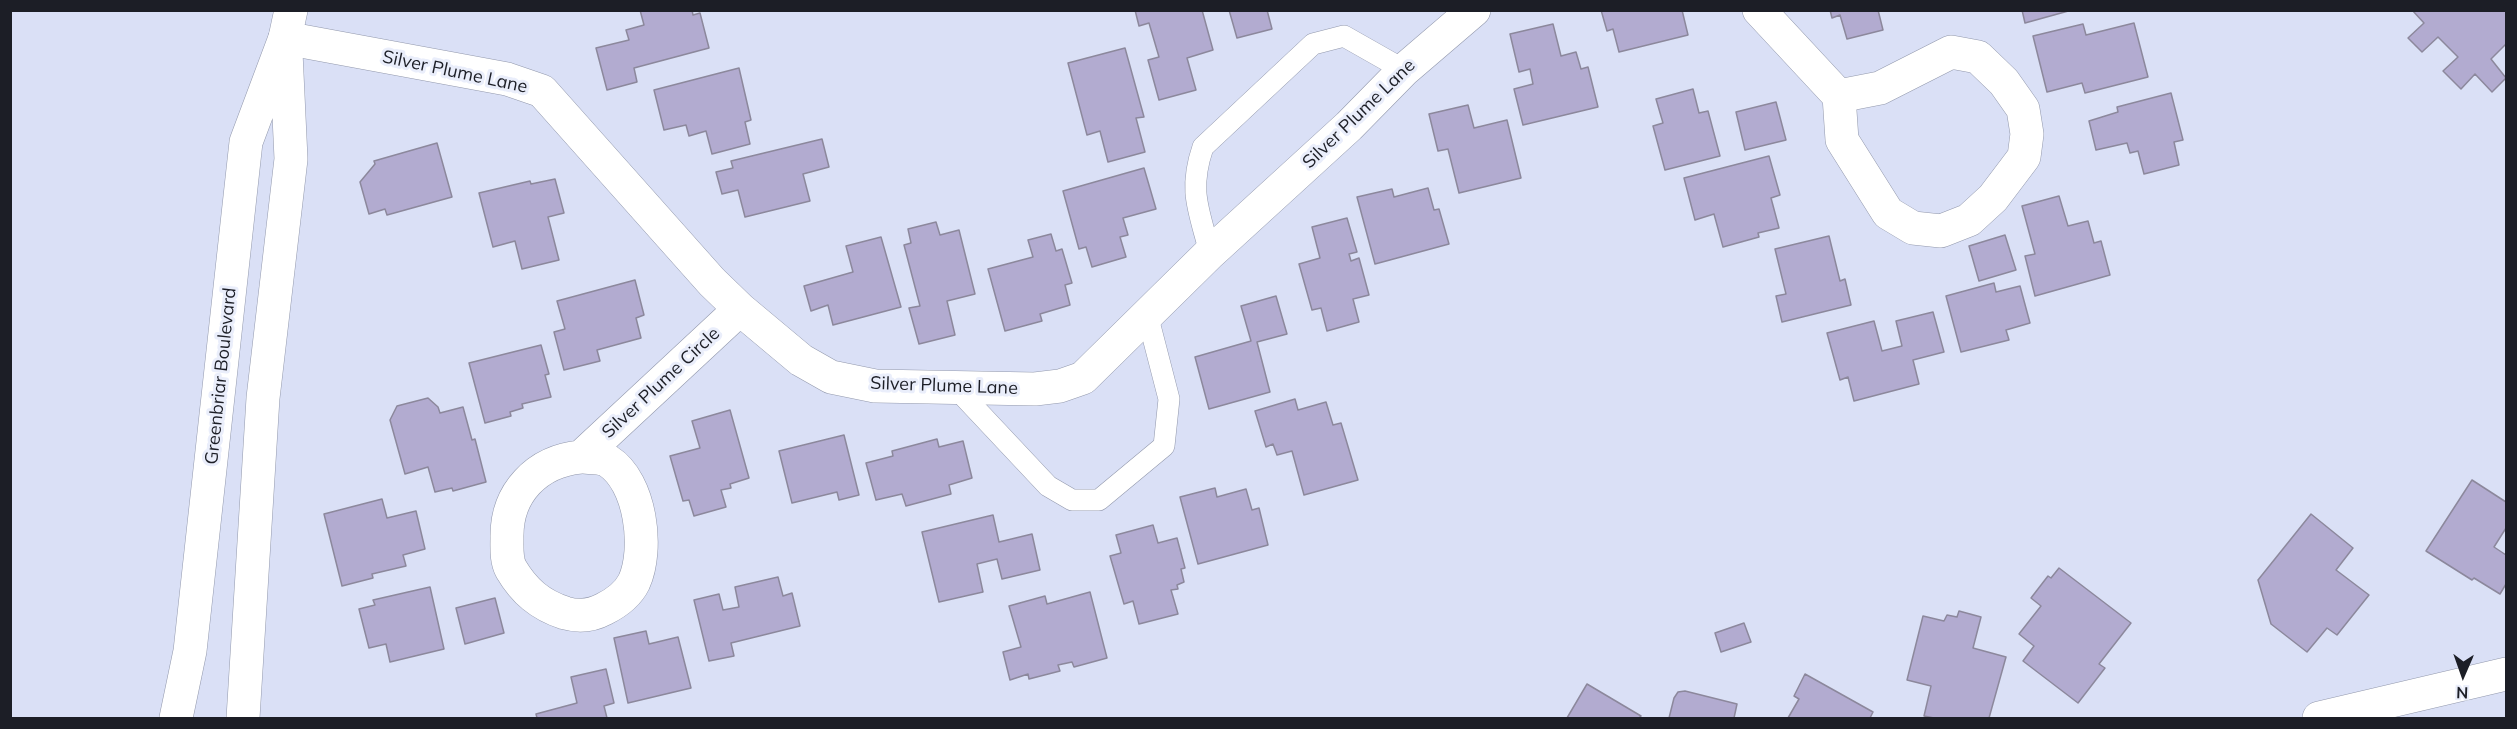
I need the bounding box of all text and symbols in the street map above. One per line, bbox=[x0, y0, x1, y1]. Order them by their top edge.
street label: Silver Plume Lane bbox=[380, 46, 530, 98]
street label: Silver Plume Lane bbox=[1298, 55, 1420, 173]
street label: Greenbriar Boulevard bbox=[201, 287, 241, 465]
street label: Silver Plume Circle bbox=[598, 323, 724, 443]
street label: Silver Plume Lane bbox=[870, 373, 1018, 399]
north arrow bbox=[2433, 645, 2493, 705]
text: N bbox=[2456, 683, 2469, 703]

